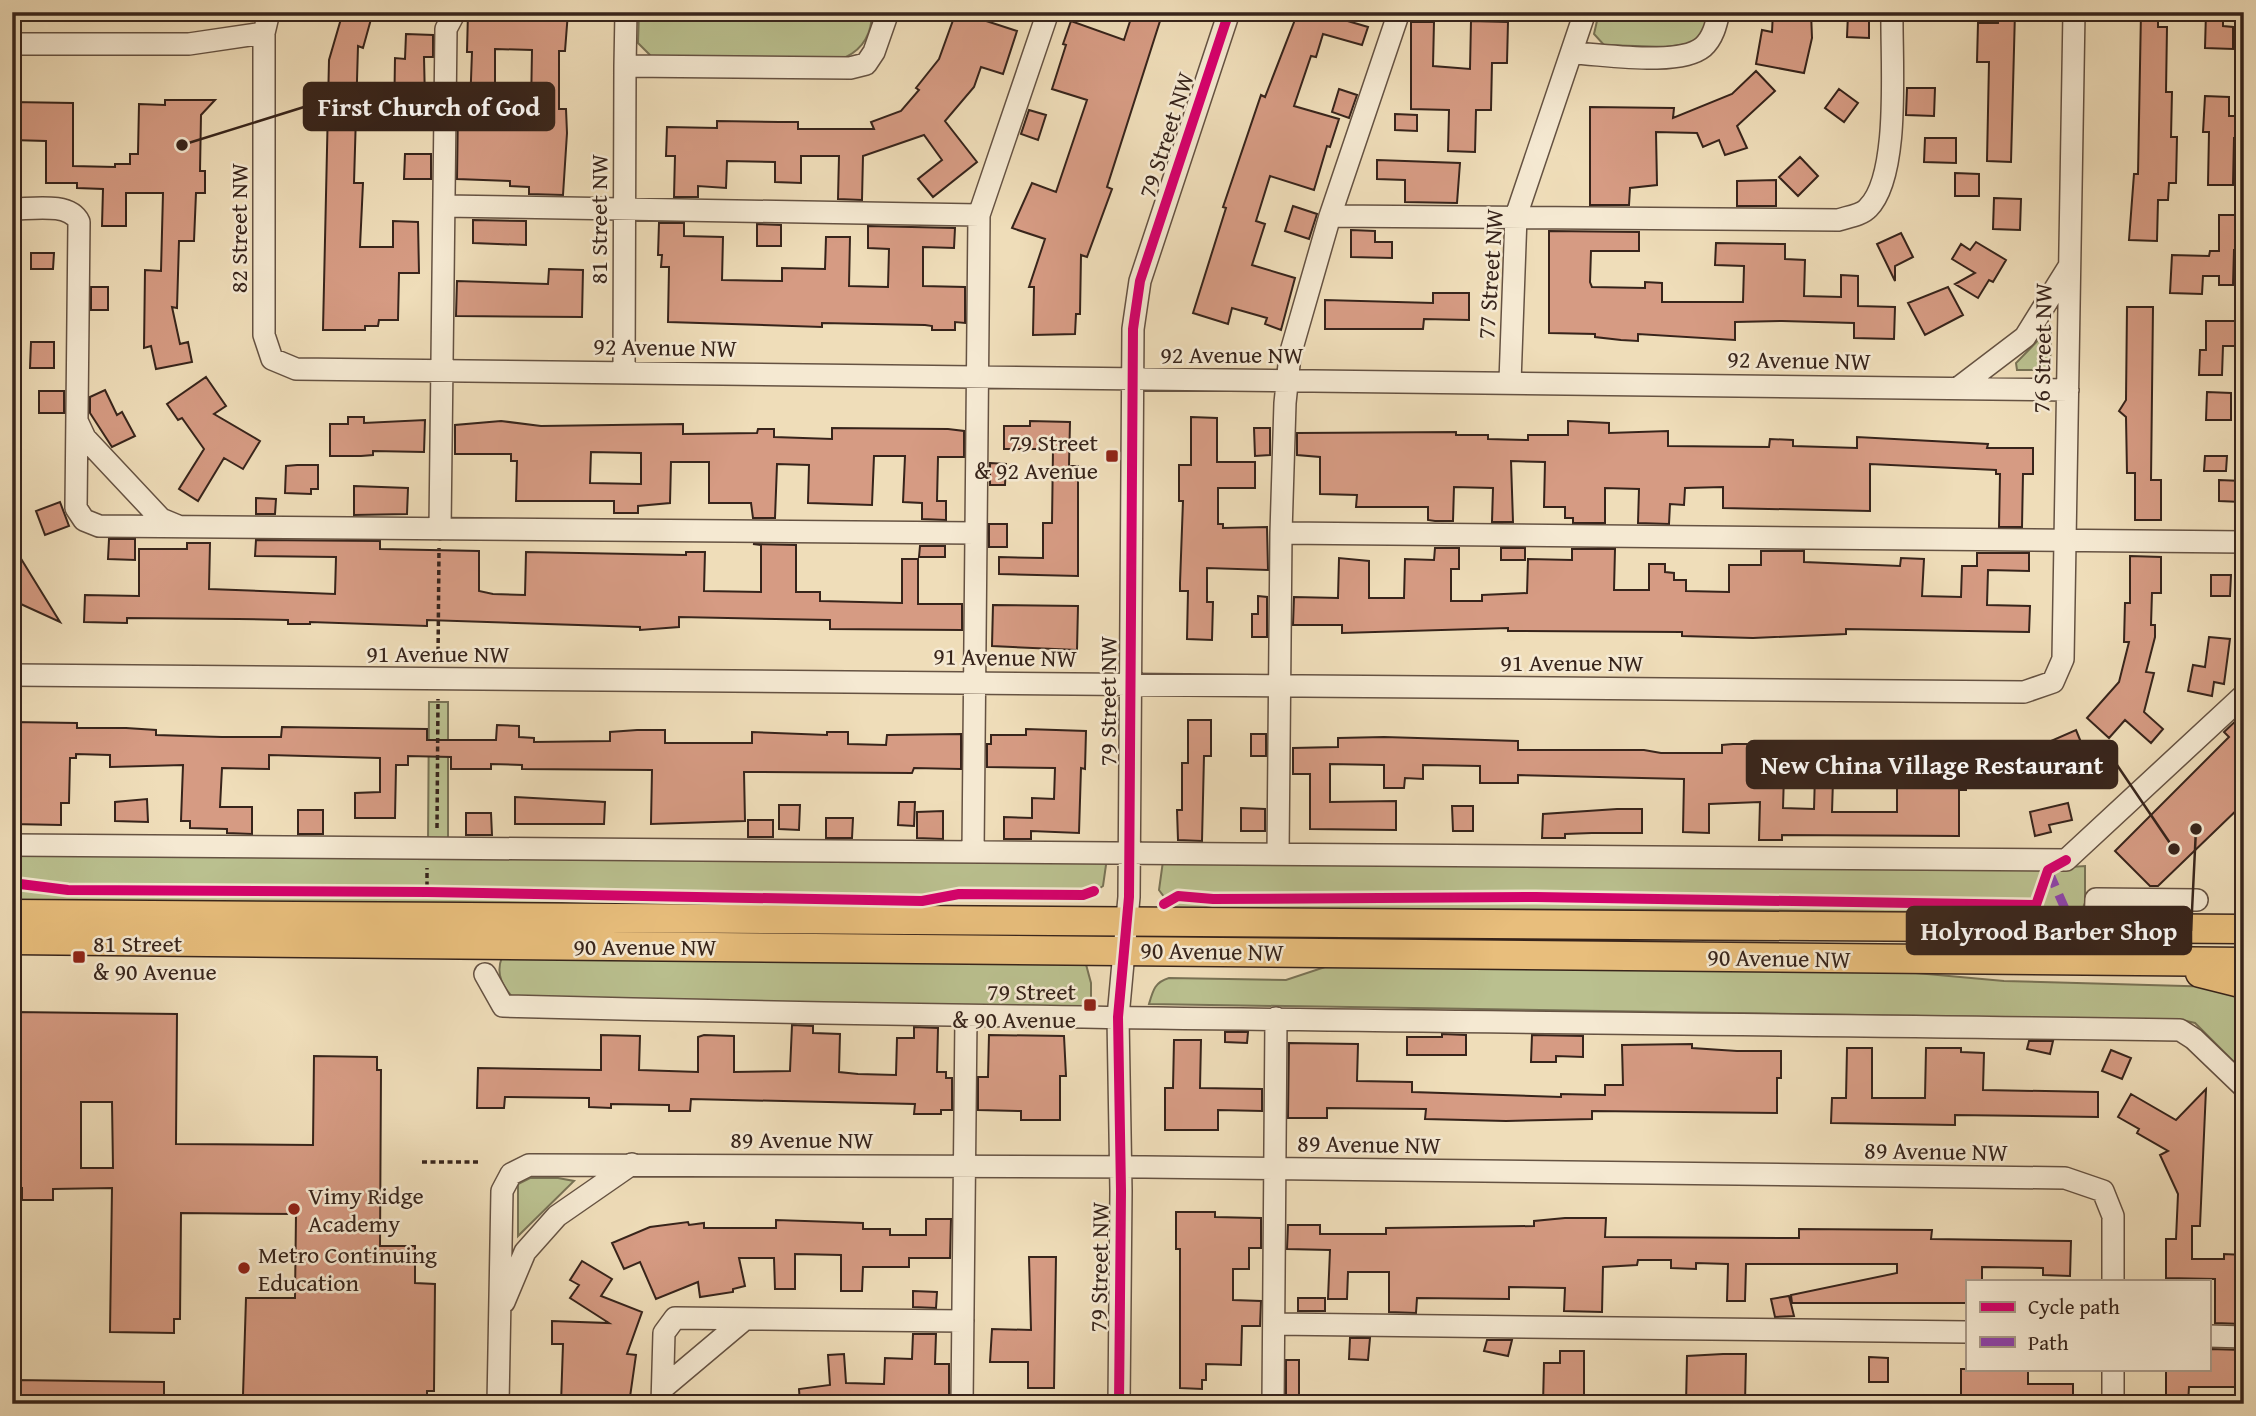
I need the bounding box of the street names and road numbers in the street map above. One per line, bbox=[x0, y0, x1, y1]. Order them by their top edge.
street label: 79 Street NW bbox=[1129, 67, 1203, 202]
street label: 81 Street NW bbox=[581, 153, 616, 284]
street label: 82 Street NW bbox=[221, 162, 256, 293]
street label: 77 Street NW bbox=[1468, 207, 1512, 340]
street label: 76 Street NW bbox=[2023, 282, 2061, 414]
street label: 92 Avenue NW bbox=[593, 328, 738, 366]
street label: 92 Avenue NW bbox=[1160, 337, 1304, 372]
street label: 92 Avenue NW bbox=[1727, 341, 1872, 379]
street label: 79 Street NW bbox=[1090, 635, 1125, 766]
street label: 91 Avenue NW bbox=[366, 636, 510, 671]
street label: 91 Avenue NW bbox=[933, 638, 1078, 676]
street label: 91 Avenue NW bbox=[1500, 645, 1644, 680]
street label: 90 Avenue NW bbox=[573, 929, 717, 964]
street label: 90 Avenue NW bbox=[1140, 932, 1285, 970]
street label: 90 Avenue NW bbox=[1707, 939, 1852, 977]
street label: 89 Avenue NW bbox=[730, 1122, 874, 1157]
street label: 89 Avenue NW bbox=[1297, 1125, 1442, 1163]
street label: 89 Avenue NW bbox=[1864, 1132, 2009, 1170]
street label: 79 Street NW bbox=[1080, 1201, 1118, 1333]

